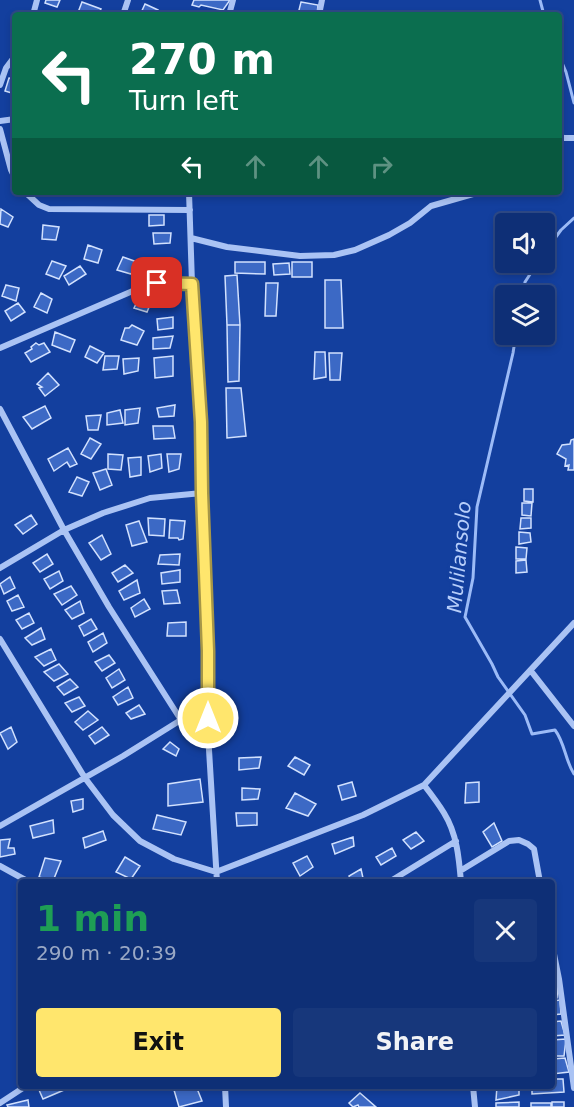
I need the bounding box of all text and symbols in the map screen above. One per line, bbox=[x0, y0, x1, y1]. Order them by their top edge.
text: 270 m bbox=[129, 35, 275, 84]
icon: left bbox=[30, 36, 108, 114]
text: Turn left bbox=[129, 85, 239, 116]
icon: left bbox=[176, 150, 209, 183]
icon: ahead bbox=[239, 150, 272, 183]
icon: ahead bbox=[302, 150, 335, 183]
icon: right bbox=[365, 150, 398, 183]
map controls bbox=[495, 213, 555, 345]
button: sound bbox=[495, 213, 555, 273]
pin bbox=[131, 257, 182, 308]
icon: arrive bbox=[140, 266, 173, 299]
button: layers bbox=[495, 285, 555, 345]
water label: Mulilansolo bbox=[442, 500, 476, 614]
position arrow bbox=[176, 686, 240, 750]
text: 1 min bbox=[36, 898, 149, 939]
button: close bbox=[474, 899, 537, 962]
text: 290 m · 20:39 bbox=[36, 941, 177, 965]
button: Exit bbox=[36, 1008, 281, 1077]
button: Share bbox=[293, 1008, 537, 1077]

